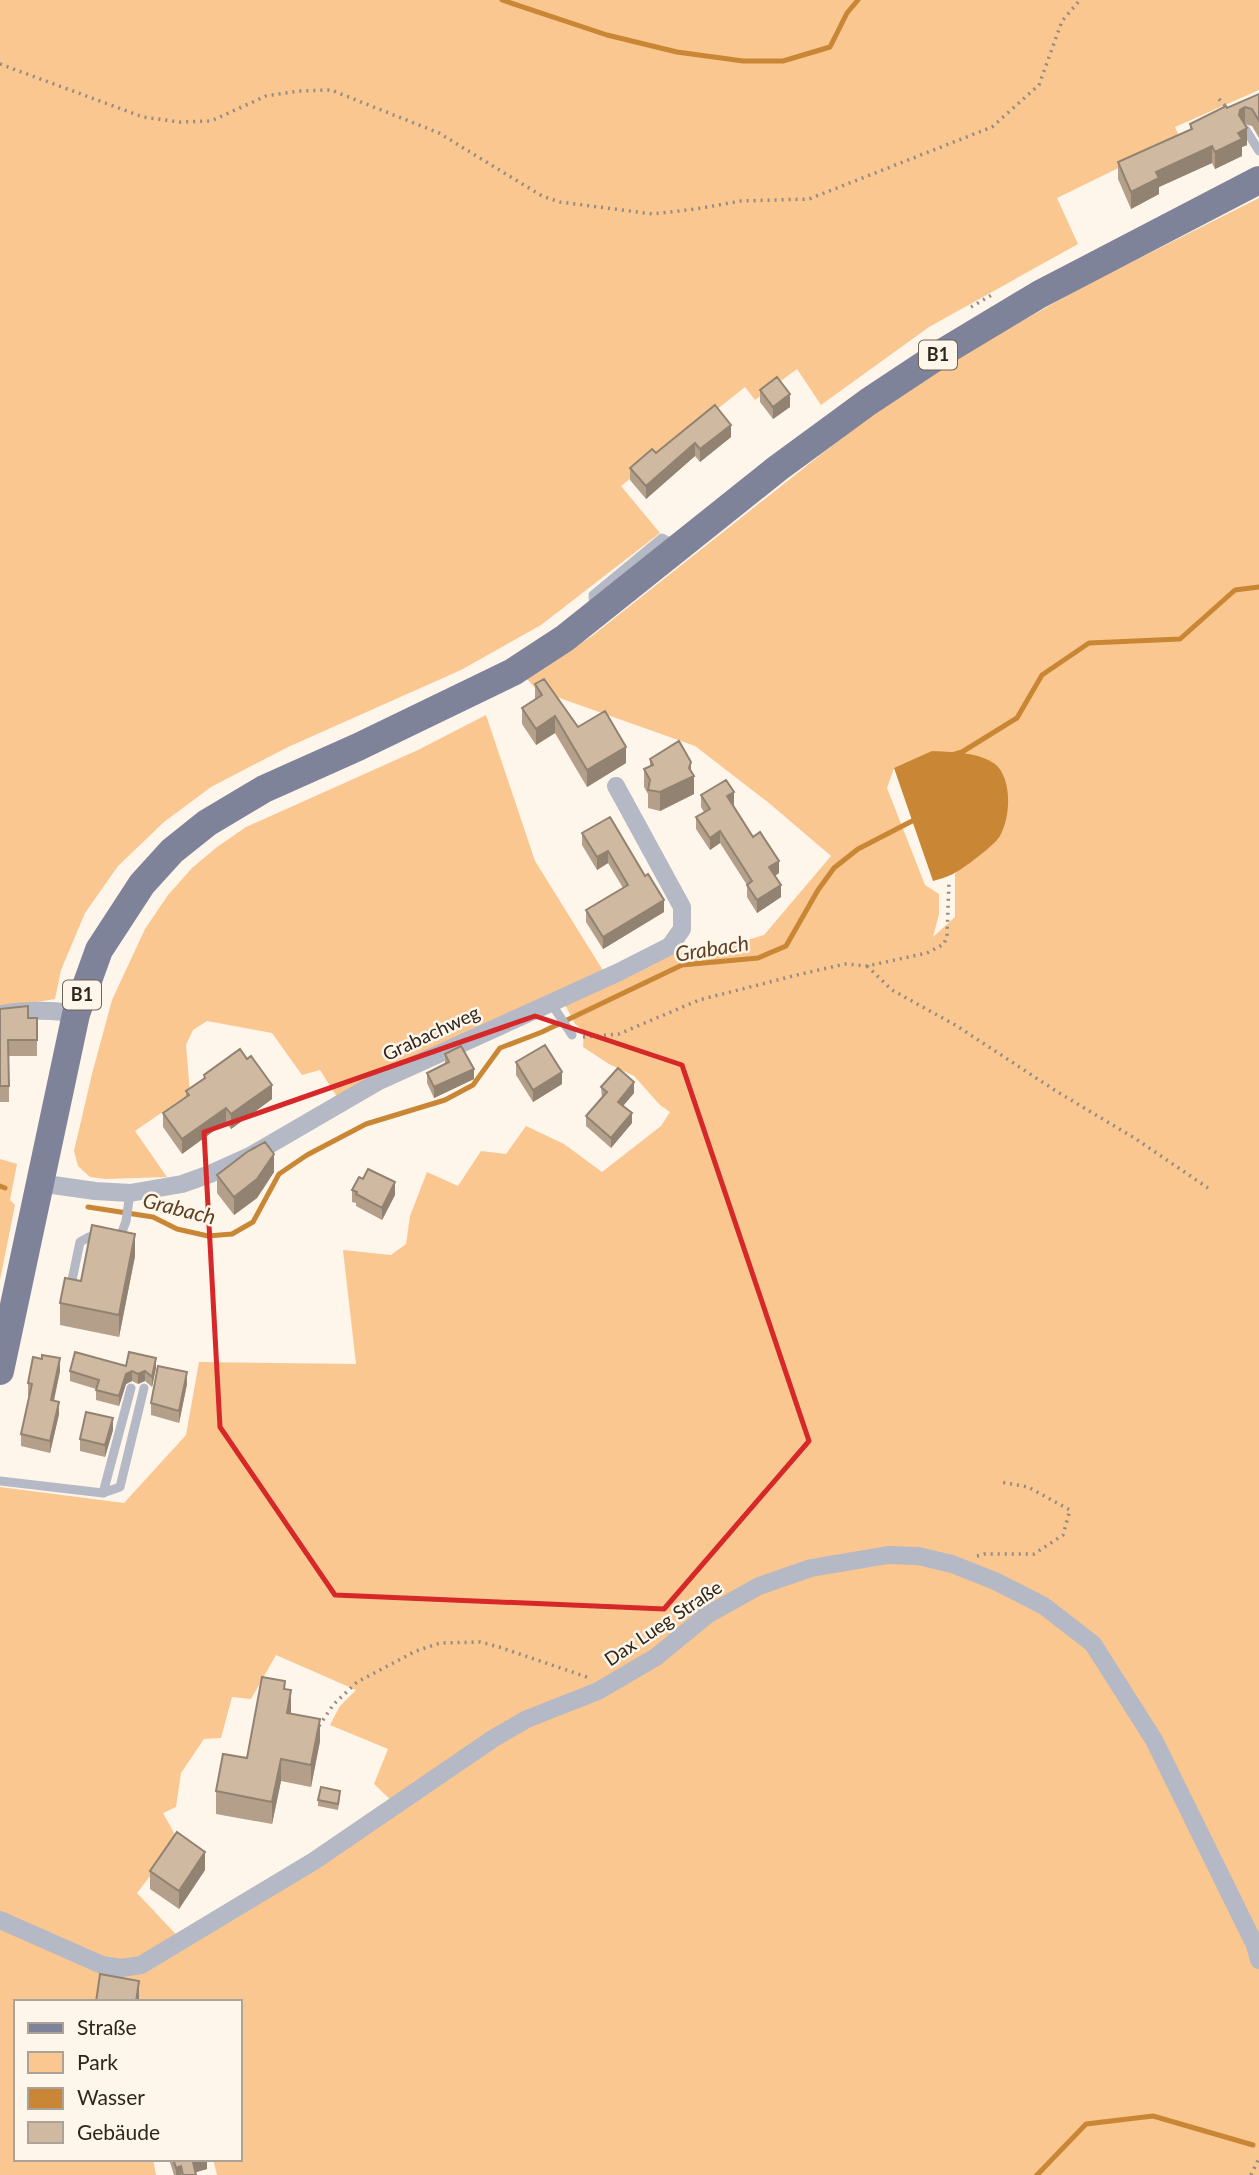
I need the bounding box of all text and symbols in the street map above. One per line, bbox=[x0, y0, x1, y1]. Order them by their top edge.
road number: B1 bbox=[919, 340, 957, 370]
water label: Grabach bbox=[673, 929, 750, 966]
road number: B1 bbox=[63, 980, 101, 1010]
street label: Grabachweg bbox=[379, 1000, 483, 1065]
water label: Grabach bbox=[140, 1186, 218, 1229]
street label: Dax Lueg Straße bbox=[600, 1575, 726, 1670]
legend bbox=[14, 2000, 242, 2161]
text: Straße bbox=[77, 2014, 137, 2039]
text: Park bbox=[77, 2049, 118, 2074]
text: Wasser bbox=[77, 2084, 145, 2109]
text: Gebäude bbox=[77, 2119, 160, 2144]

